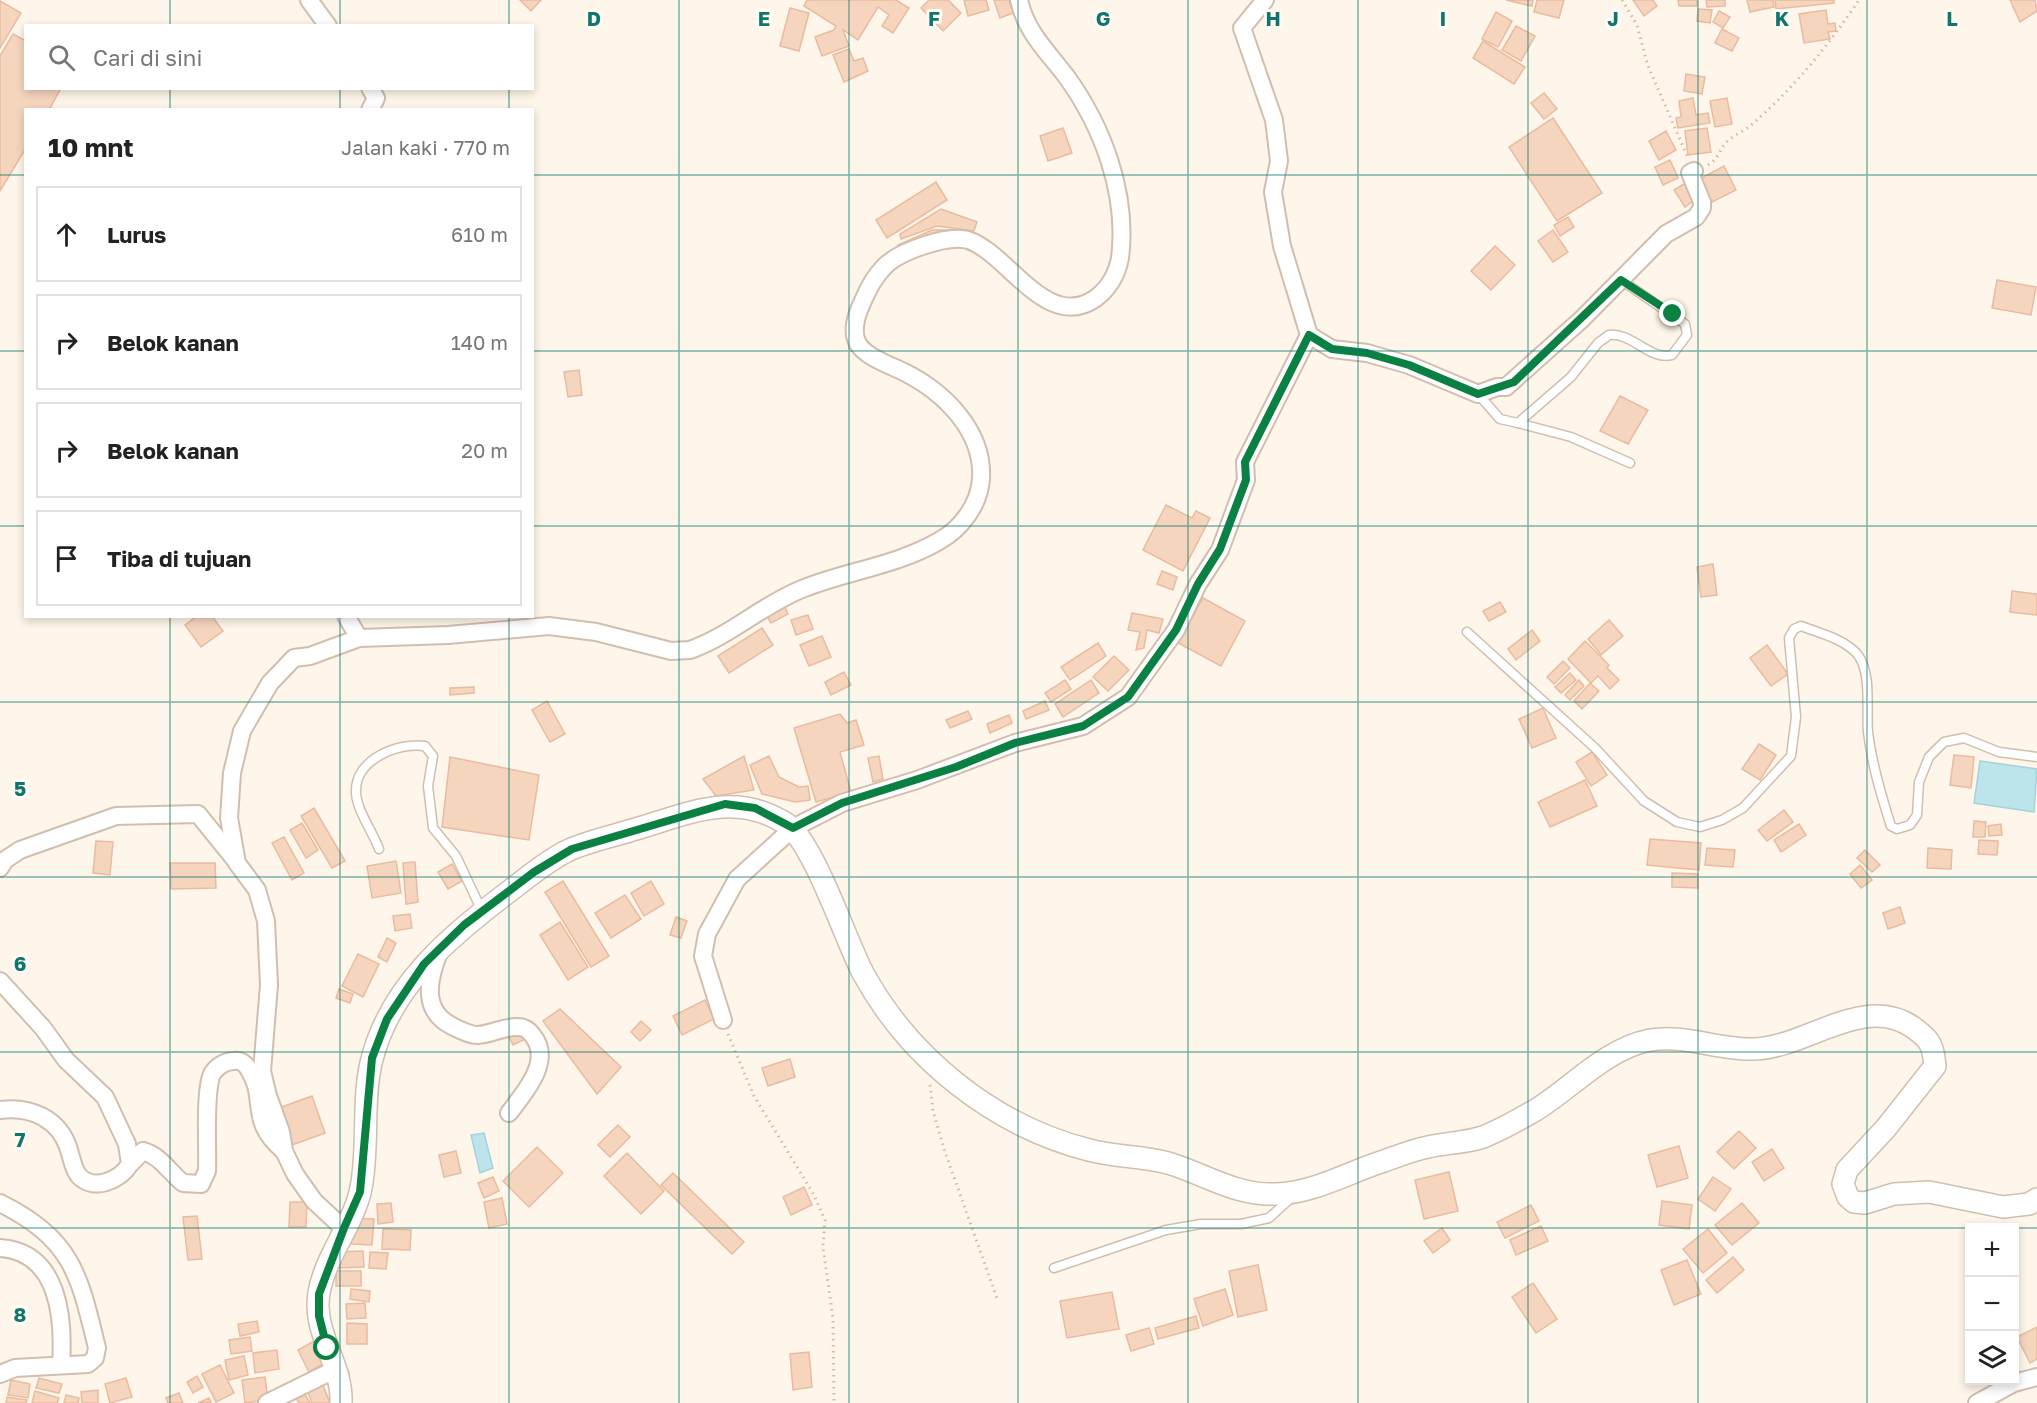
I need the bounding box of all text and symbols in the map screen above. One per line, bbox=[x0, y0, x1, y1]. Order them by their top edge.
text: D bbox=[587, 6, 601, 30]
text: E bbox=[758, 6, 770, 30]
text: F bbox=[928, 6, 940, 30]
text: G bbox=[1096, 6, 1110, 30]
text: H bbox=[1265, 6, 1281, 30]
text: I bbox=[1440, 6, 1446, 30]
text: J bbox=[1607, 6, 1619, 30]
text: K bbox=[1775, 6, 1790, 30]
text: L bbox=[1946, 6, 1958, 30]
search box bbox=[24, 24, 534, 90]
icon: search bbox=[45, 41, 78, 74]
text: Cari di sini bbox=[93, 44, 202, 71]
text: 10 mnt bbox=[48, 132, 134, 163]
text: Jalan kaki · 770 m bbox=[341, 135, 510, 159]
icon: ahead bbox=[50, 218, 83, 251]
text: Lurus bbox=[107, 221, 166, 248]
text: 610 m bbox=[451, 222, 508, 246]
route end bbox=[1659, 300, 1685, 326]
icon: right bbox=[50, 326, 83, 359]
text: Belok kanan bbox=[107, 329, 239, 356]
text: 140 m bbox=[451, 330, 508, 354]
icon: right bbox=[50, 434, 83, 467]
text: Belok kanan bbox=[107, 437, 239, 464]
text: 20 m bbox=[461, 438, 508, 462]
icon: arrive bbox=[50, 542, 83, 575]
text: Tiba di tujuan bbox=[107, 545, 251, 572]
text: 5 bbox=[14, 776, 26, 800]
text: 6 bbox=[14, 951, 26, 975]
text: 7 bbox=[15, 1127, 26, 1151]
map controls bbox=[1965, 1223, 2019, 1385]
button: + bbox=[1965, 1223, 2019, 1277]
button: − bbox=[1965, 1277, 2019, 1331]
text: 8 bbox=[14, 1302, 26, 1326]
button: layers bbox=[1965, 1331, 2019, 1385]
route start bbox=[313, 1334, 339, 1360]

